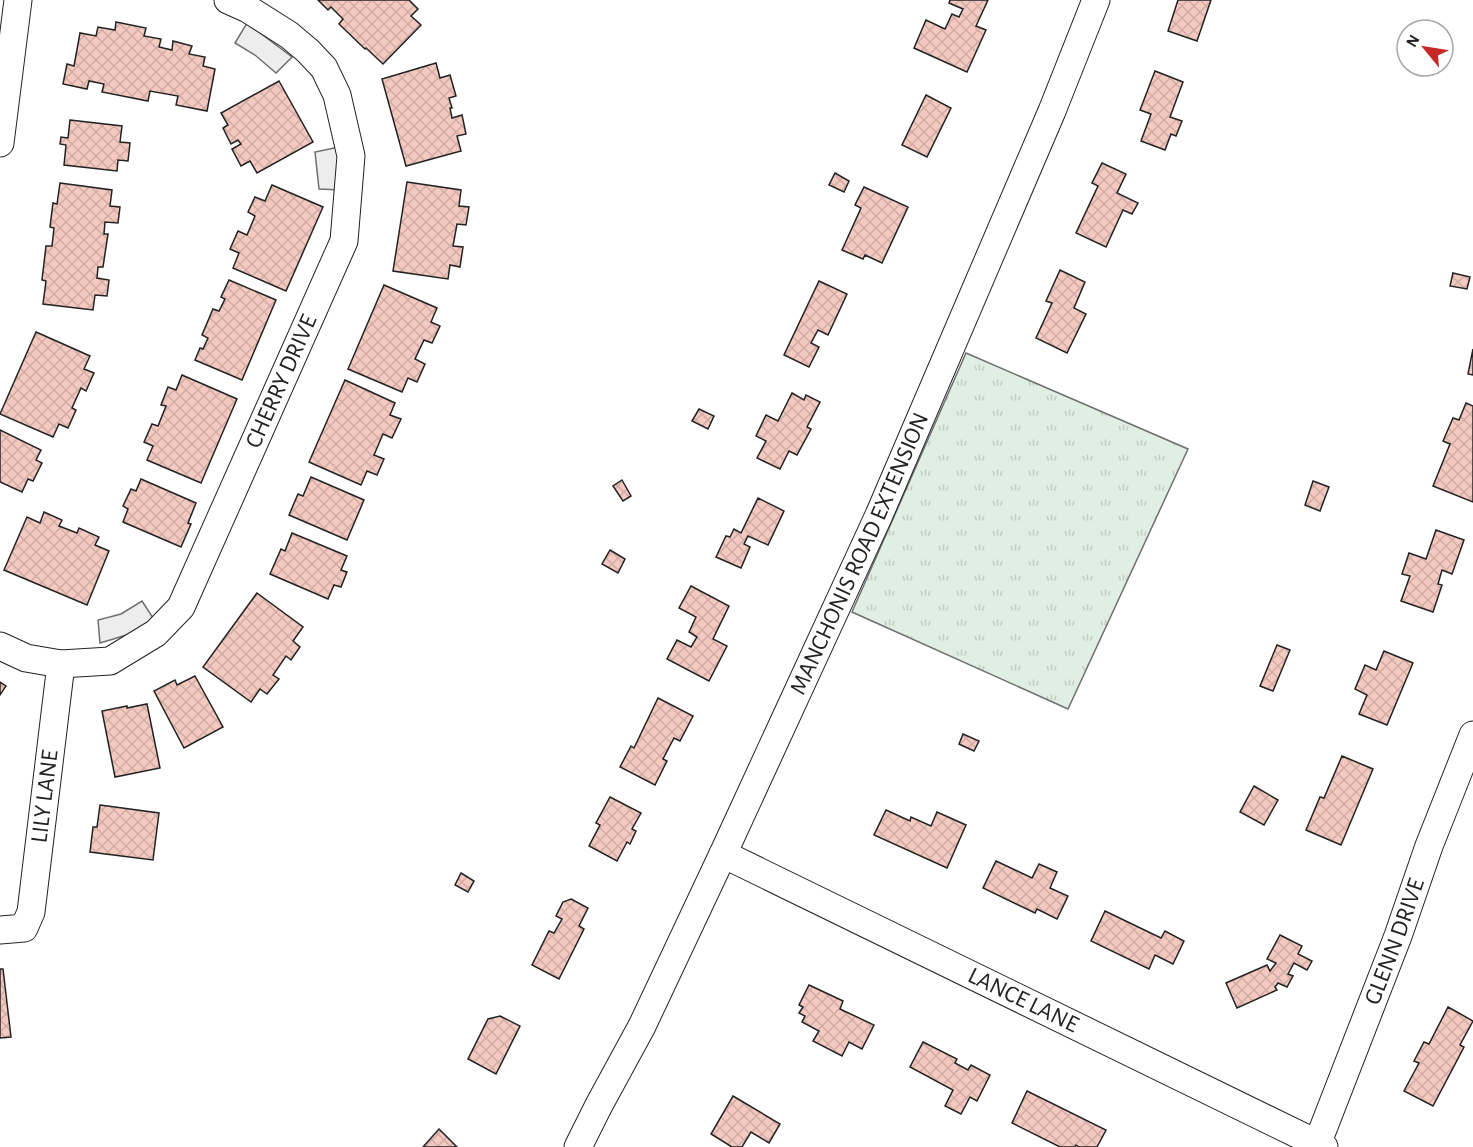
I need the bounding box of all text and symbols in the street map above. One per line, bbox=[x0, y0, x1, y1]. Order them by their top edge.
north arrow bbox=[1395, 18, 1455, 78]
text: N bbox=[1403, 32, 1423, 50]
street label: CHERRY DRIVE bbox=[241, 311, 322, 452]
street label: MANCHONIS ROAD EXTENSION bbox=[786, 409, 933, 698]
street label: LILY LANE bbox=[27, 748, 63, 844]
street label: GLENN DRIVE bbox=[1360, 875, 1429, 1008]
street label: LANCE LANE bbox=[964, 963, 1083, 1038]

